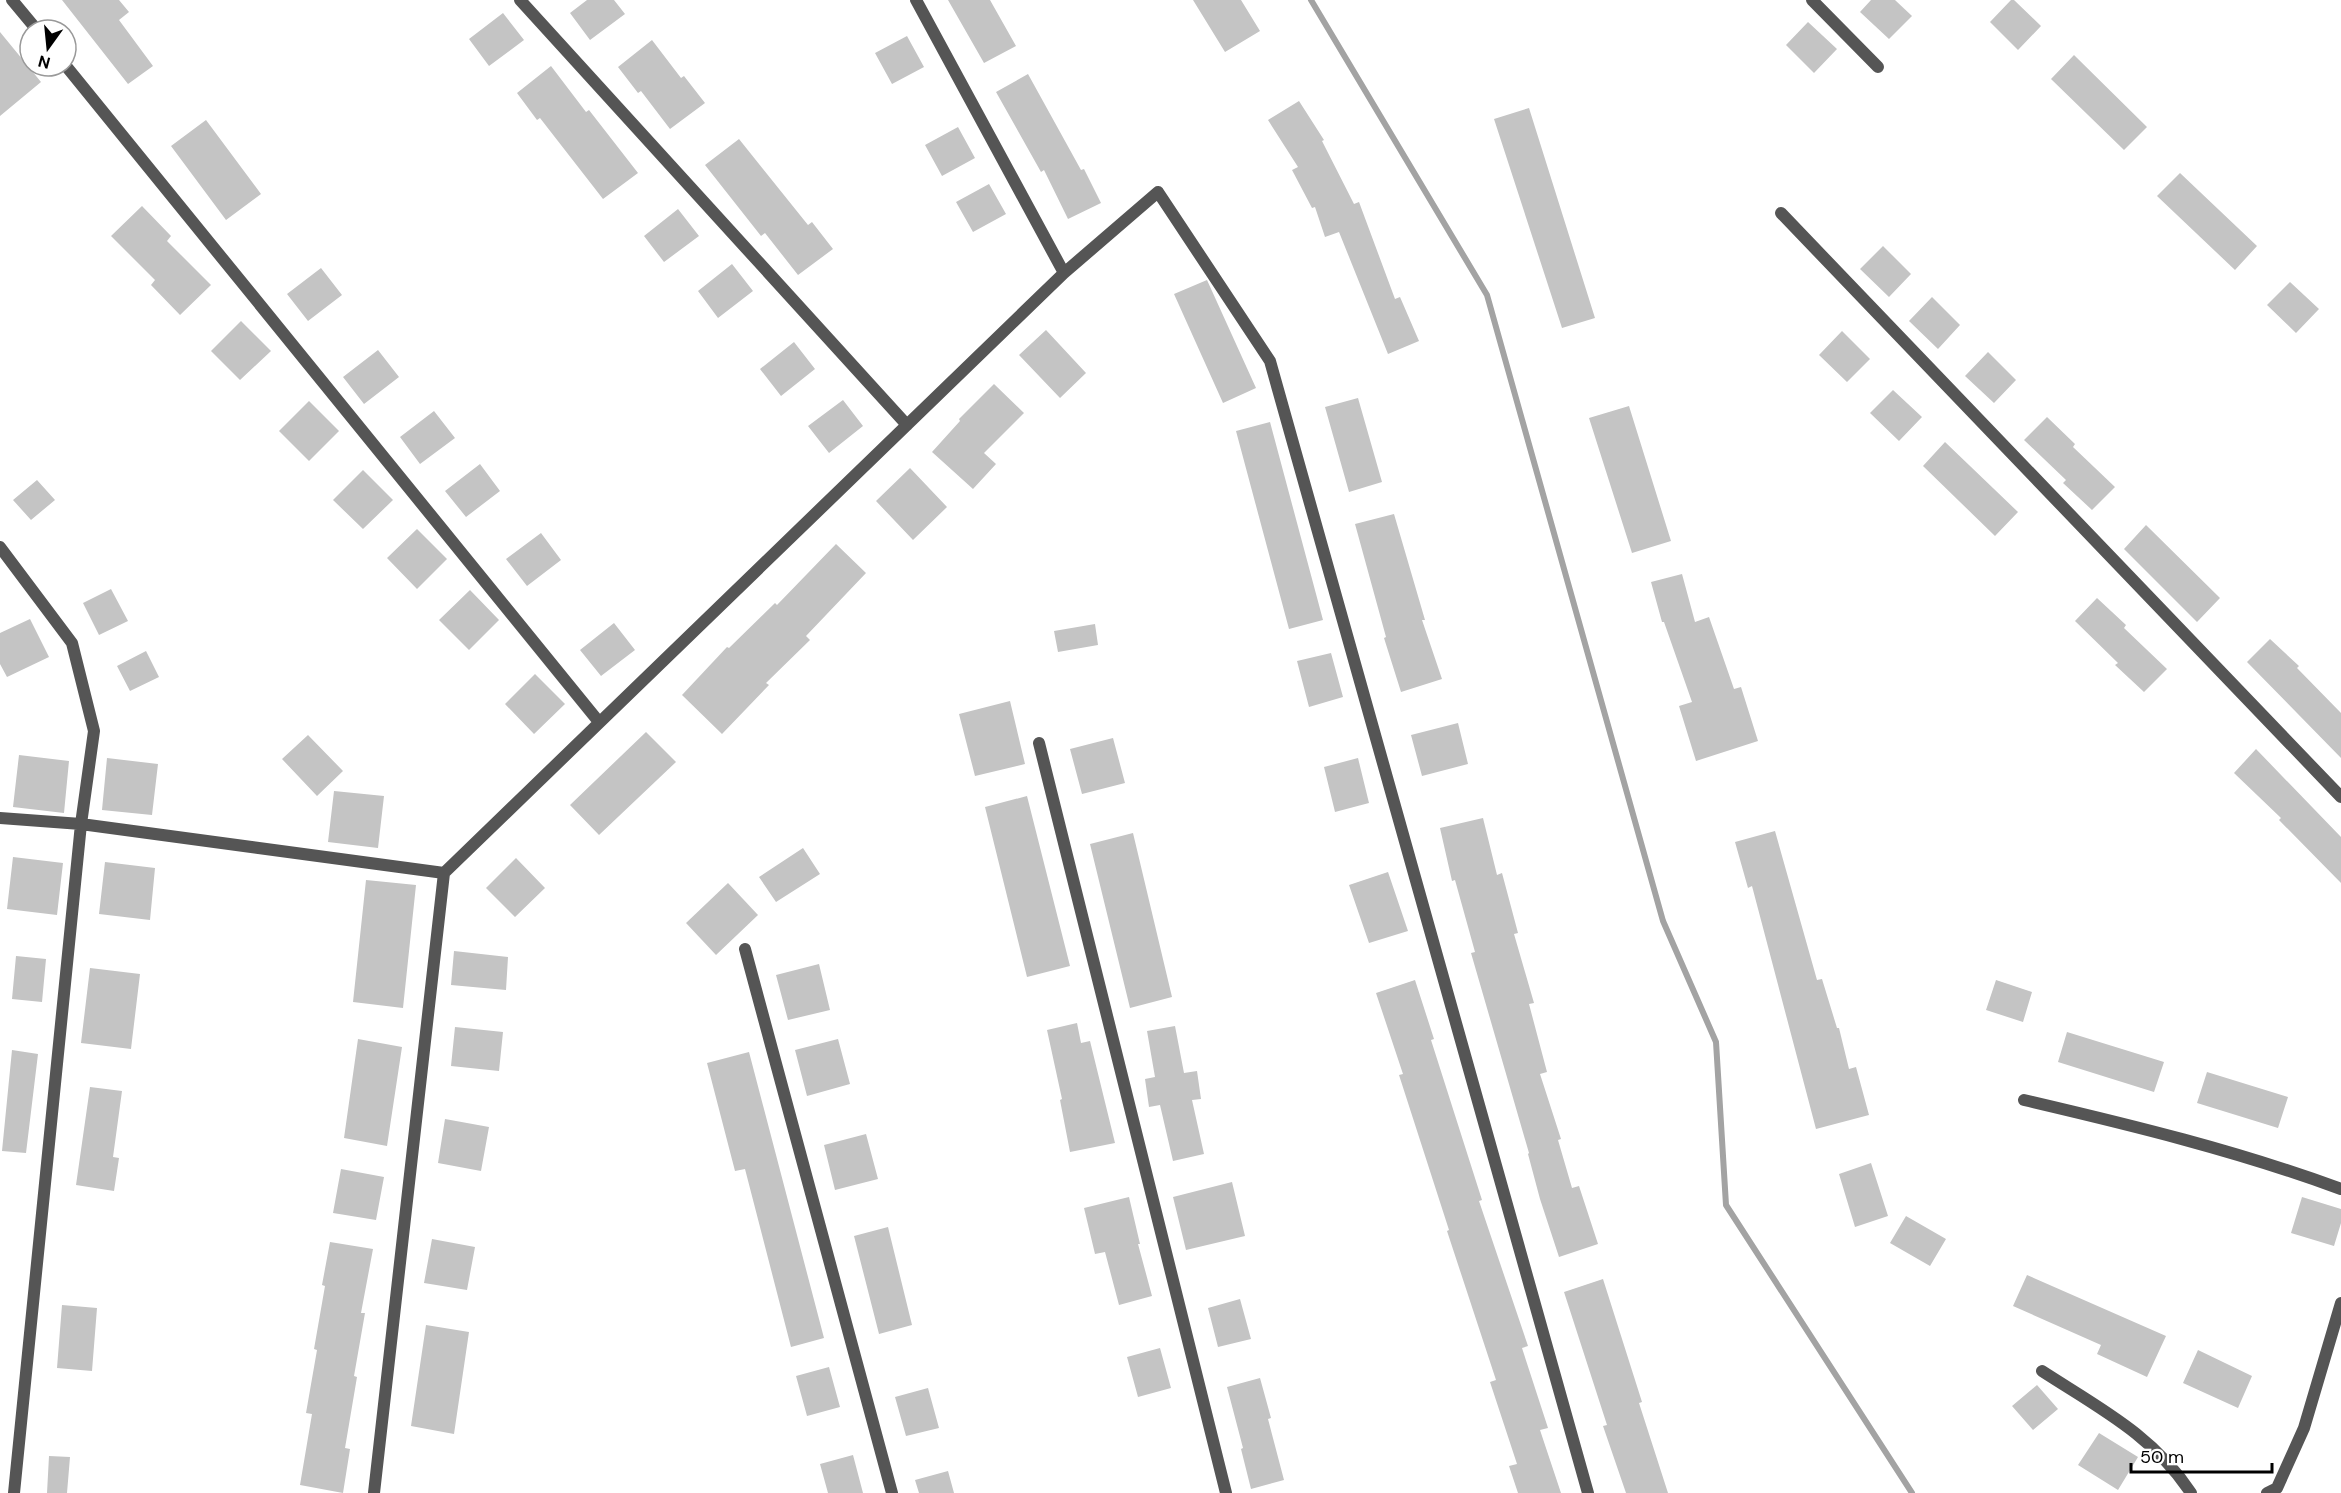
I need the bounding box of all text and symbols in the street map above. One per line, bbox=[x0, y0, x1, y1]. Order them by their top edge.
north arrow bbox=[18, 18, 78, 78]
text: N bbox=[36, 50, 53, 74]
scale bar bbox=[2131, 1436, 2272, 1474]
text: 50 m bbox=[2140, 1445, 2184, 1469]

